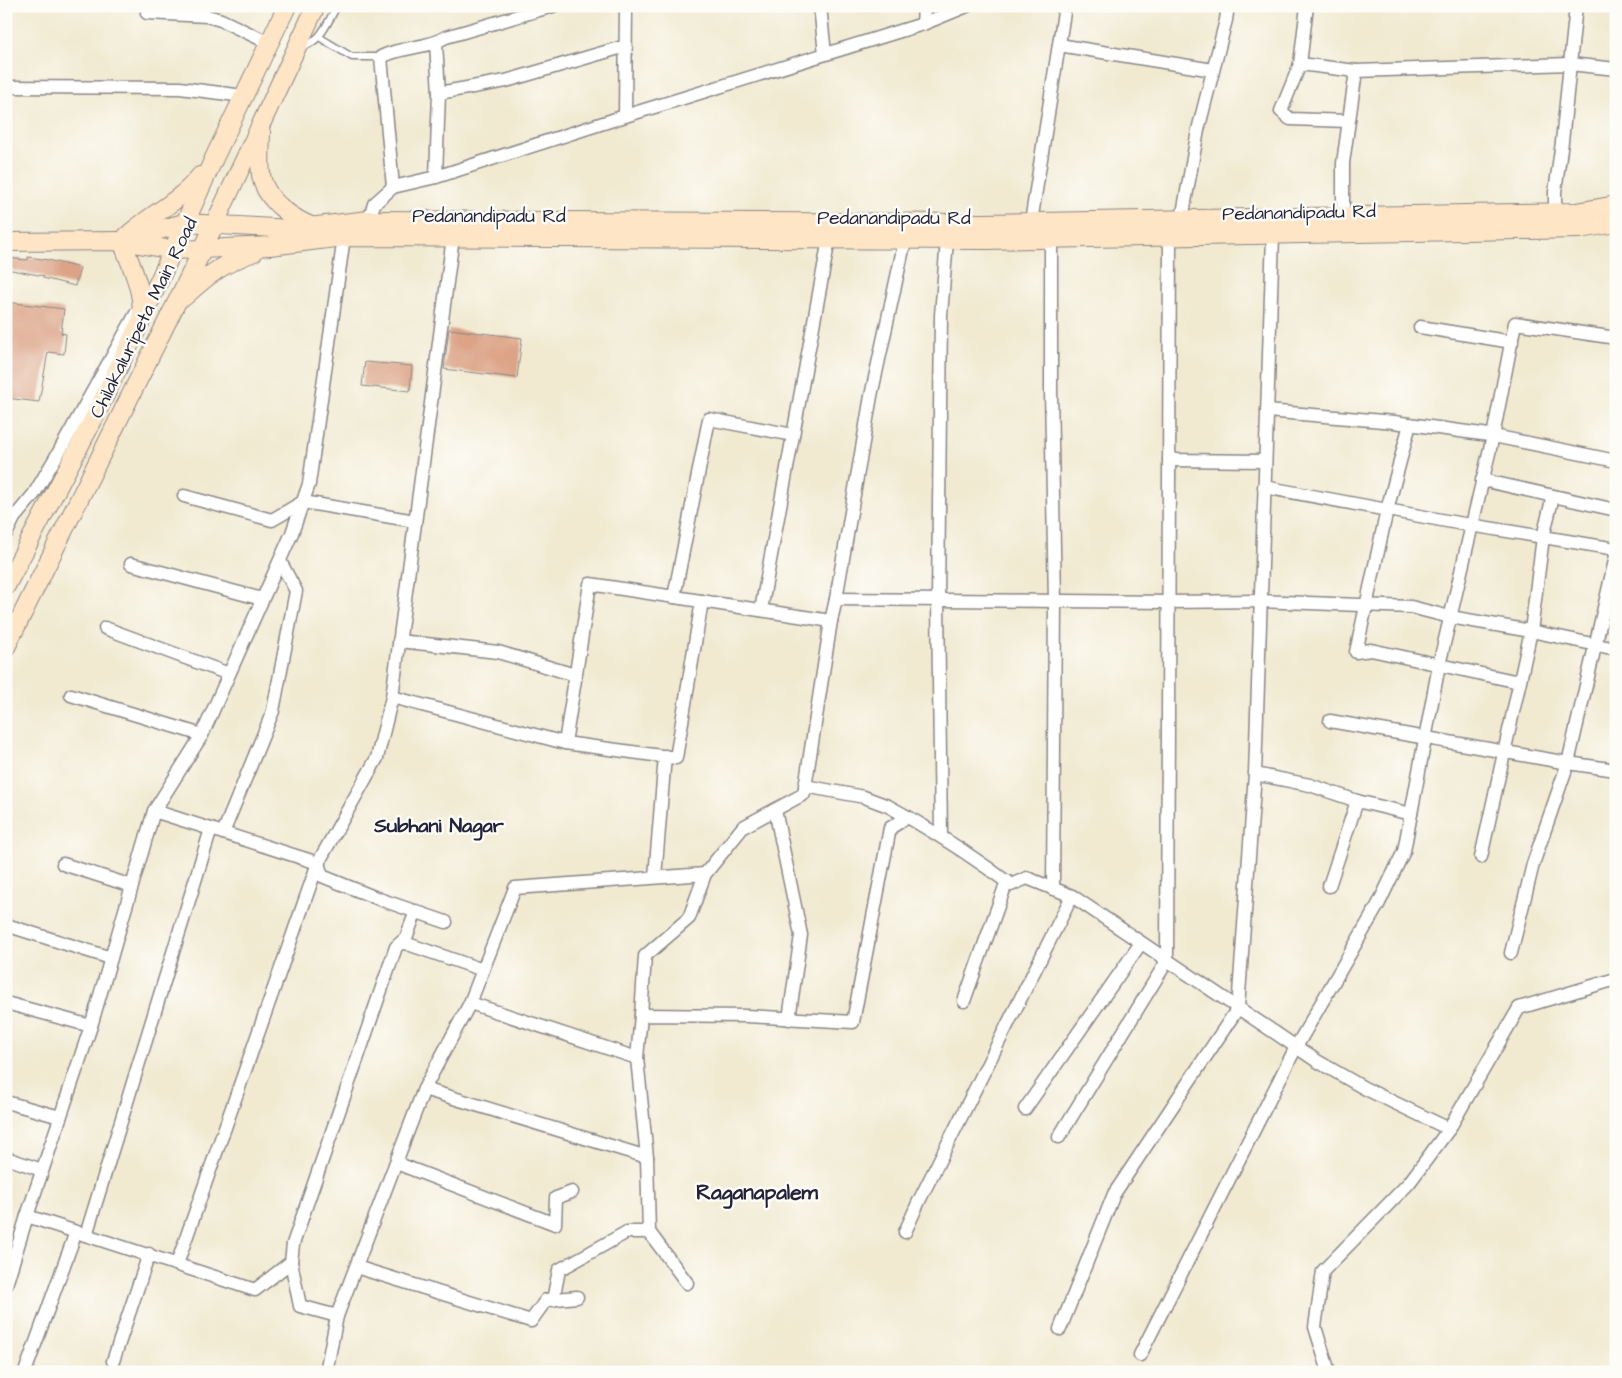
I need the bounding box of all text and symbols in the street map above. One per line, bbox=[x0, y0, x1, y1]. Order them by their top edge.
street label: Pedanandipadu Rd bbox=[1222, 198, 1376, 228]
street label: Pedanandipadu Rd bbox=[412, 203, 566, 230]
street label: Pedanandipadu Rd bbox=[817, 205, 971, 232]
street label: Chilakaluripeta Main Road bbox=[84, 213, 205, 423]
district label: Subhani Nagar bbox=[373, 812, 505, 841]
district label: Raganapalem bbox=[696, 1178, 819, 1209]

